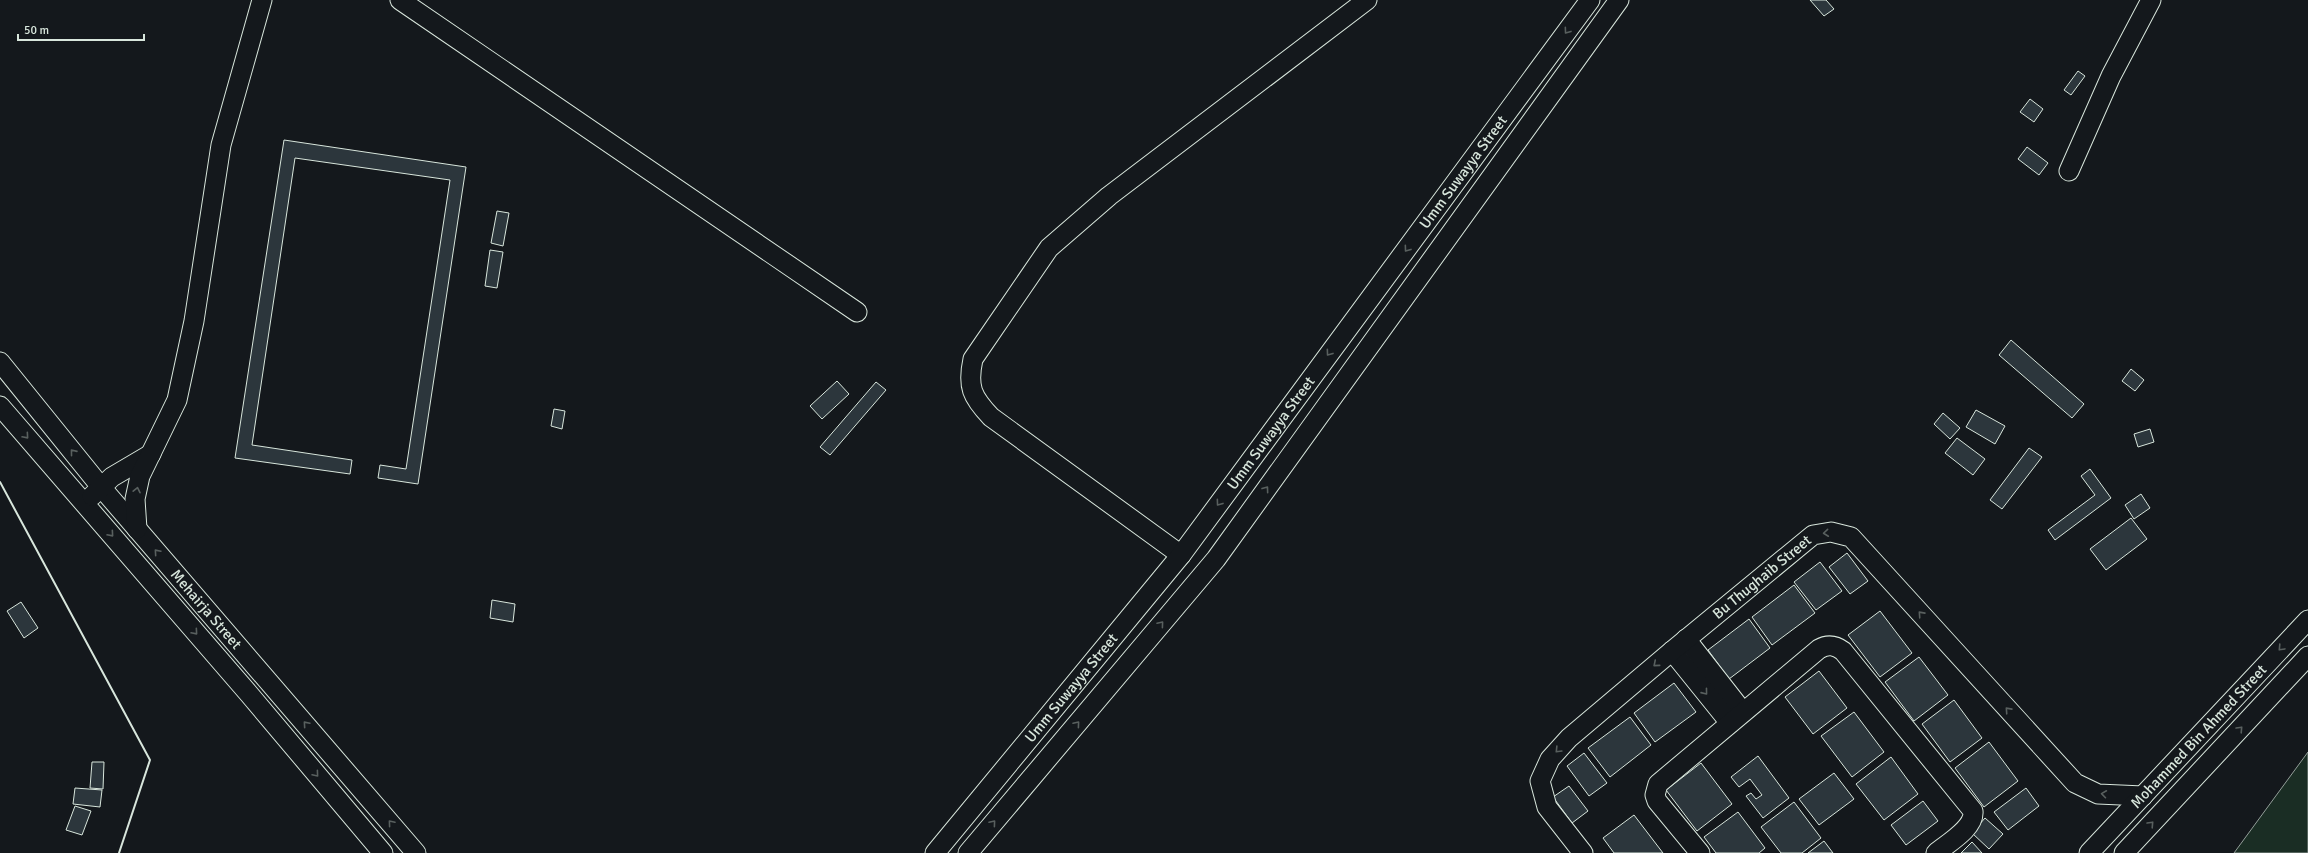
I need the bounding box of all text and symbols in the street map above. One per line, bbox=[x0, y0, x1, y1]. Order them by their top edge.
scale bar bbox=[18, 16, 144, 42]
text: 50 m bbox=[24, 23, 49, 38]
one-way arrow bbox=[1565, 27, 1572, 34]
street label: Umm Suwayya Street bbox=[1416, 112, 1511, 232]
one-way arrow bbox=[1404, 244, 1411, 251]
one-way arrow bbox=[1327, 349, 1334, 356]
street label: Umm Suwayya Street bbox=[1223, 373, 1319, 493]
one-way arrow bbox=[21, 431, 28, 438]
one-way arrow bbox=[71, 450, 78, 457]
one-way arrow bbox=[1262, 486, 1269, 493]
one-way arrow bbox=[132, 487, 140, 493]
one-way arrow bbox=[1216, 499, 1224, 506]
one-way arrow bbox=[1823, 528, 1829, 537]
one-way arrow bbox=[106, 529, 113, 536]
street label: Bu Thughaib Street bbox=[1709, 531, 1815, 623]
one-way arrow bbox=[154, 549, 161, 557]
street label: Mehairja Street bbox=[167, 566, 246, 653]
one-way arrow bbox=[1918, 611, 1926, 619]
one-way arrow bbox=[1156, 622, 1163, 629]
one-way arrow bbox=[191, 628, 198, 635]
street label: Umm Suwayya Street bbox=[1021, 630, 1121, 746]
one-way arrow bbox=[2278, 643, 2286, 651]
one-way arrow bbox=[1653, 660, 1660, 667]
street label: Mohammed Bin Ahmed Street bbox=[2127, 661, 2270, 812]
one-way arrow bbox=[1700, 688, 1707, 695]
one-way arrow bbox=[2006, 707, 2013, 715]
one-way arrow bbox=[1072, 721, 1079, 728]
one-way arrow bbox=[304, 722, 311, 729]
one-way arrow bbox=[2235, 727, 2242, 734]
one-way arrow bbox=[1555, 745, 1563, 753]
one-way arrow bbox=[312, 769, 319, 777]
one-way arrow bbox=[2101, 790, 2107, 799]
one-way arrow bbox=[388, 820, 395, 828]
one-way arrow bbox=[989, 821, 996, 828]
one-way arrow bbox=[2146, 822, 2153, 829]

